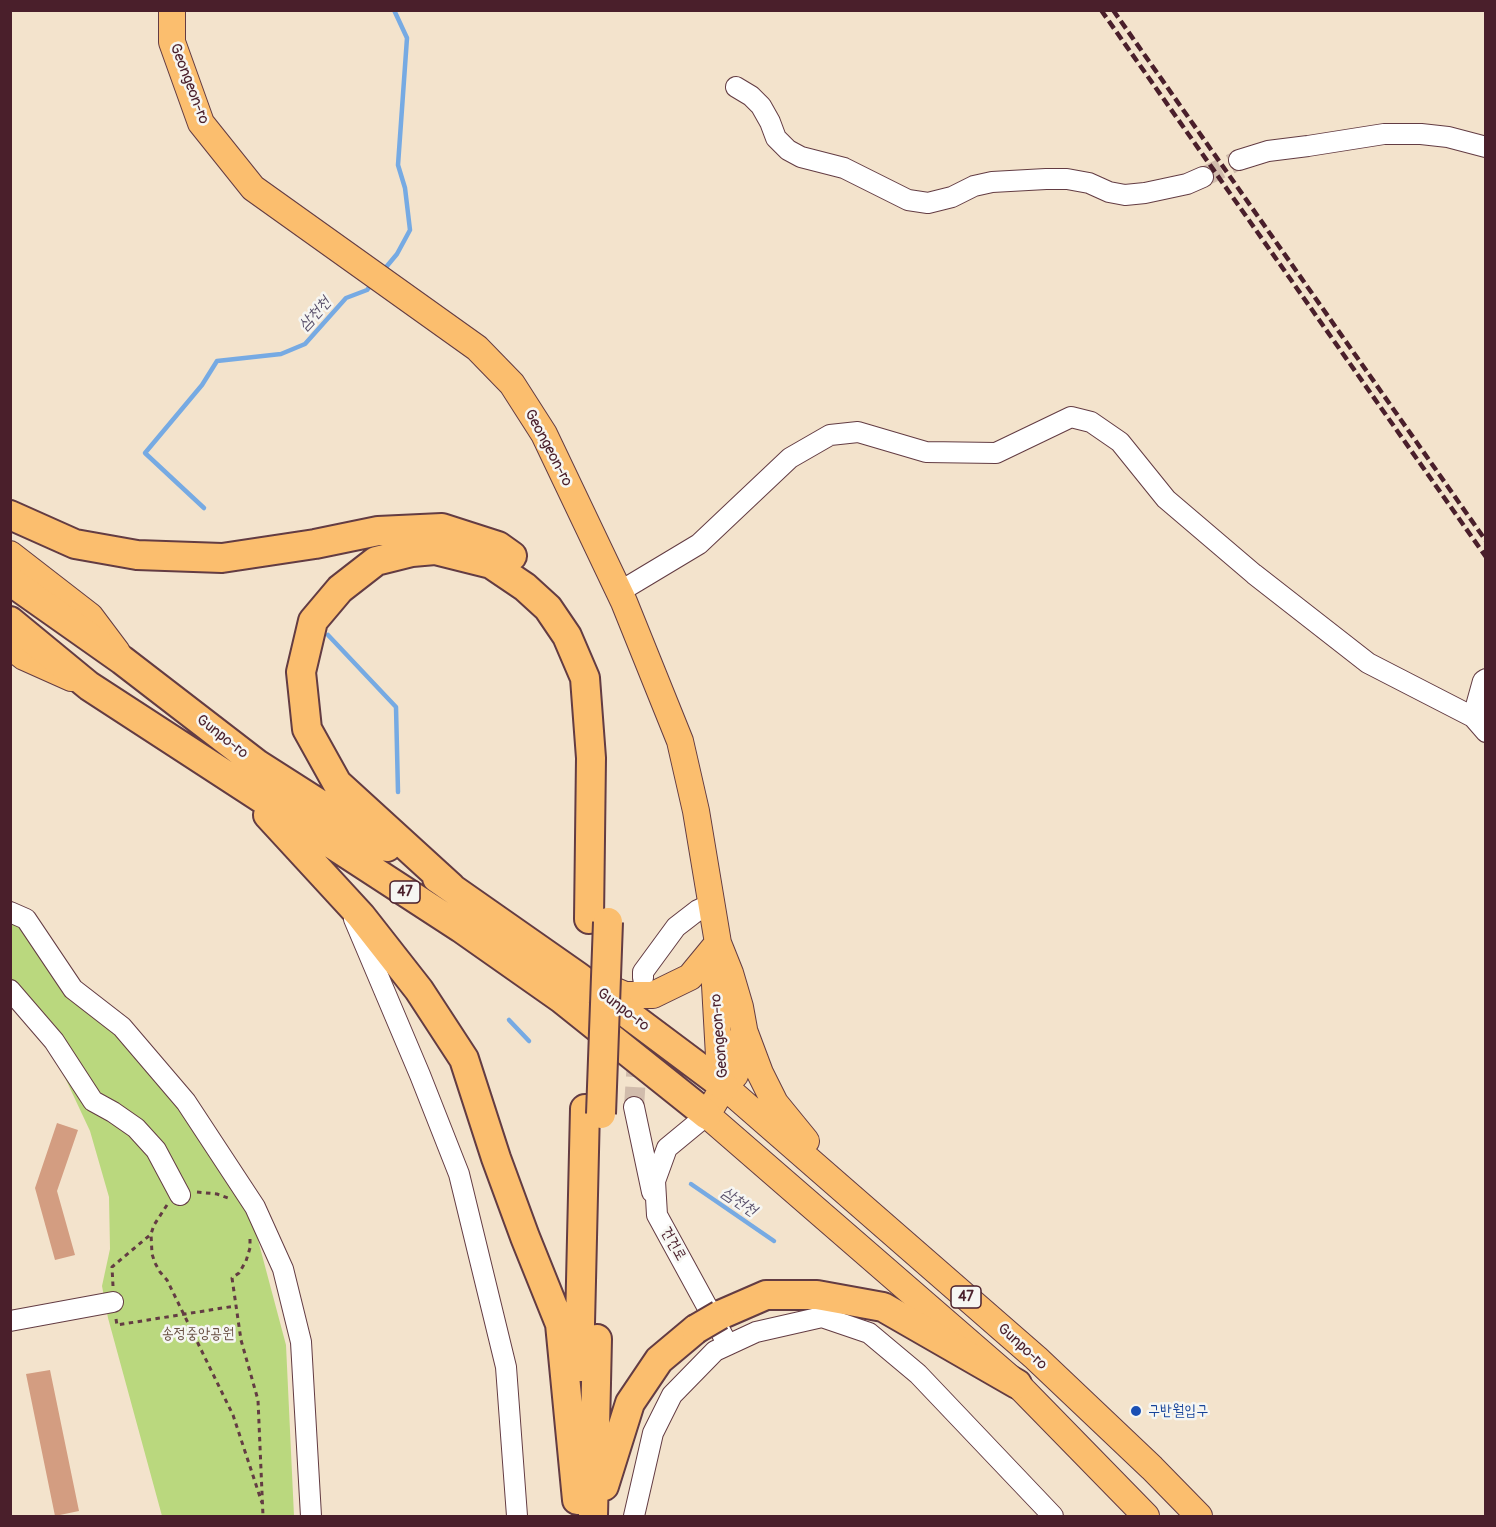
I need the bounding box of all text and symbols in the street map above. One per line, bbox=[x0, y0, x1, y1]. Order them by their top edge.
street label: Geongeon-ro bbox=[165, 41, 213, 127]
water label: 삼천천 bbox=[295, 293, 335, 335]
street label: Geongeon-ro bbox=[520, 406, 576, 490]
street label: Gunpo-ro bbox=[193, 711, 251, 763]
road number: 47 bbox=[390, 881, 420, 903]
street label: Gunpo-ro bbox=[593, 985, 653, 1035]
street label: Geongeon-ro bbox=[707, 993, 733, 1079]
water label: 삼천천 bbox=[718, 1183, 760, 1221]
street label: 건건로 bbox=[656, 1224, 690, 1264]
road number: 47 bbox=[951, 1286, 981, 1308]
street label: Gunpo-ro bbox=[993, 1320, 1051, 1374]
park label: 송정중앙공원 bbox=[162, 1325, 234, 1343]
place label: 구반월입구 bbox=[1148, 1402, 1208, 1420]
marker: 구반월입구 bbox=[1129, 1404, 1143, 1418]

